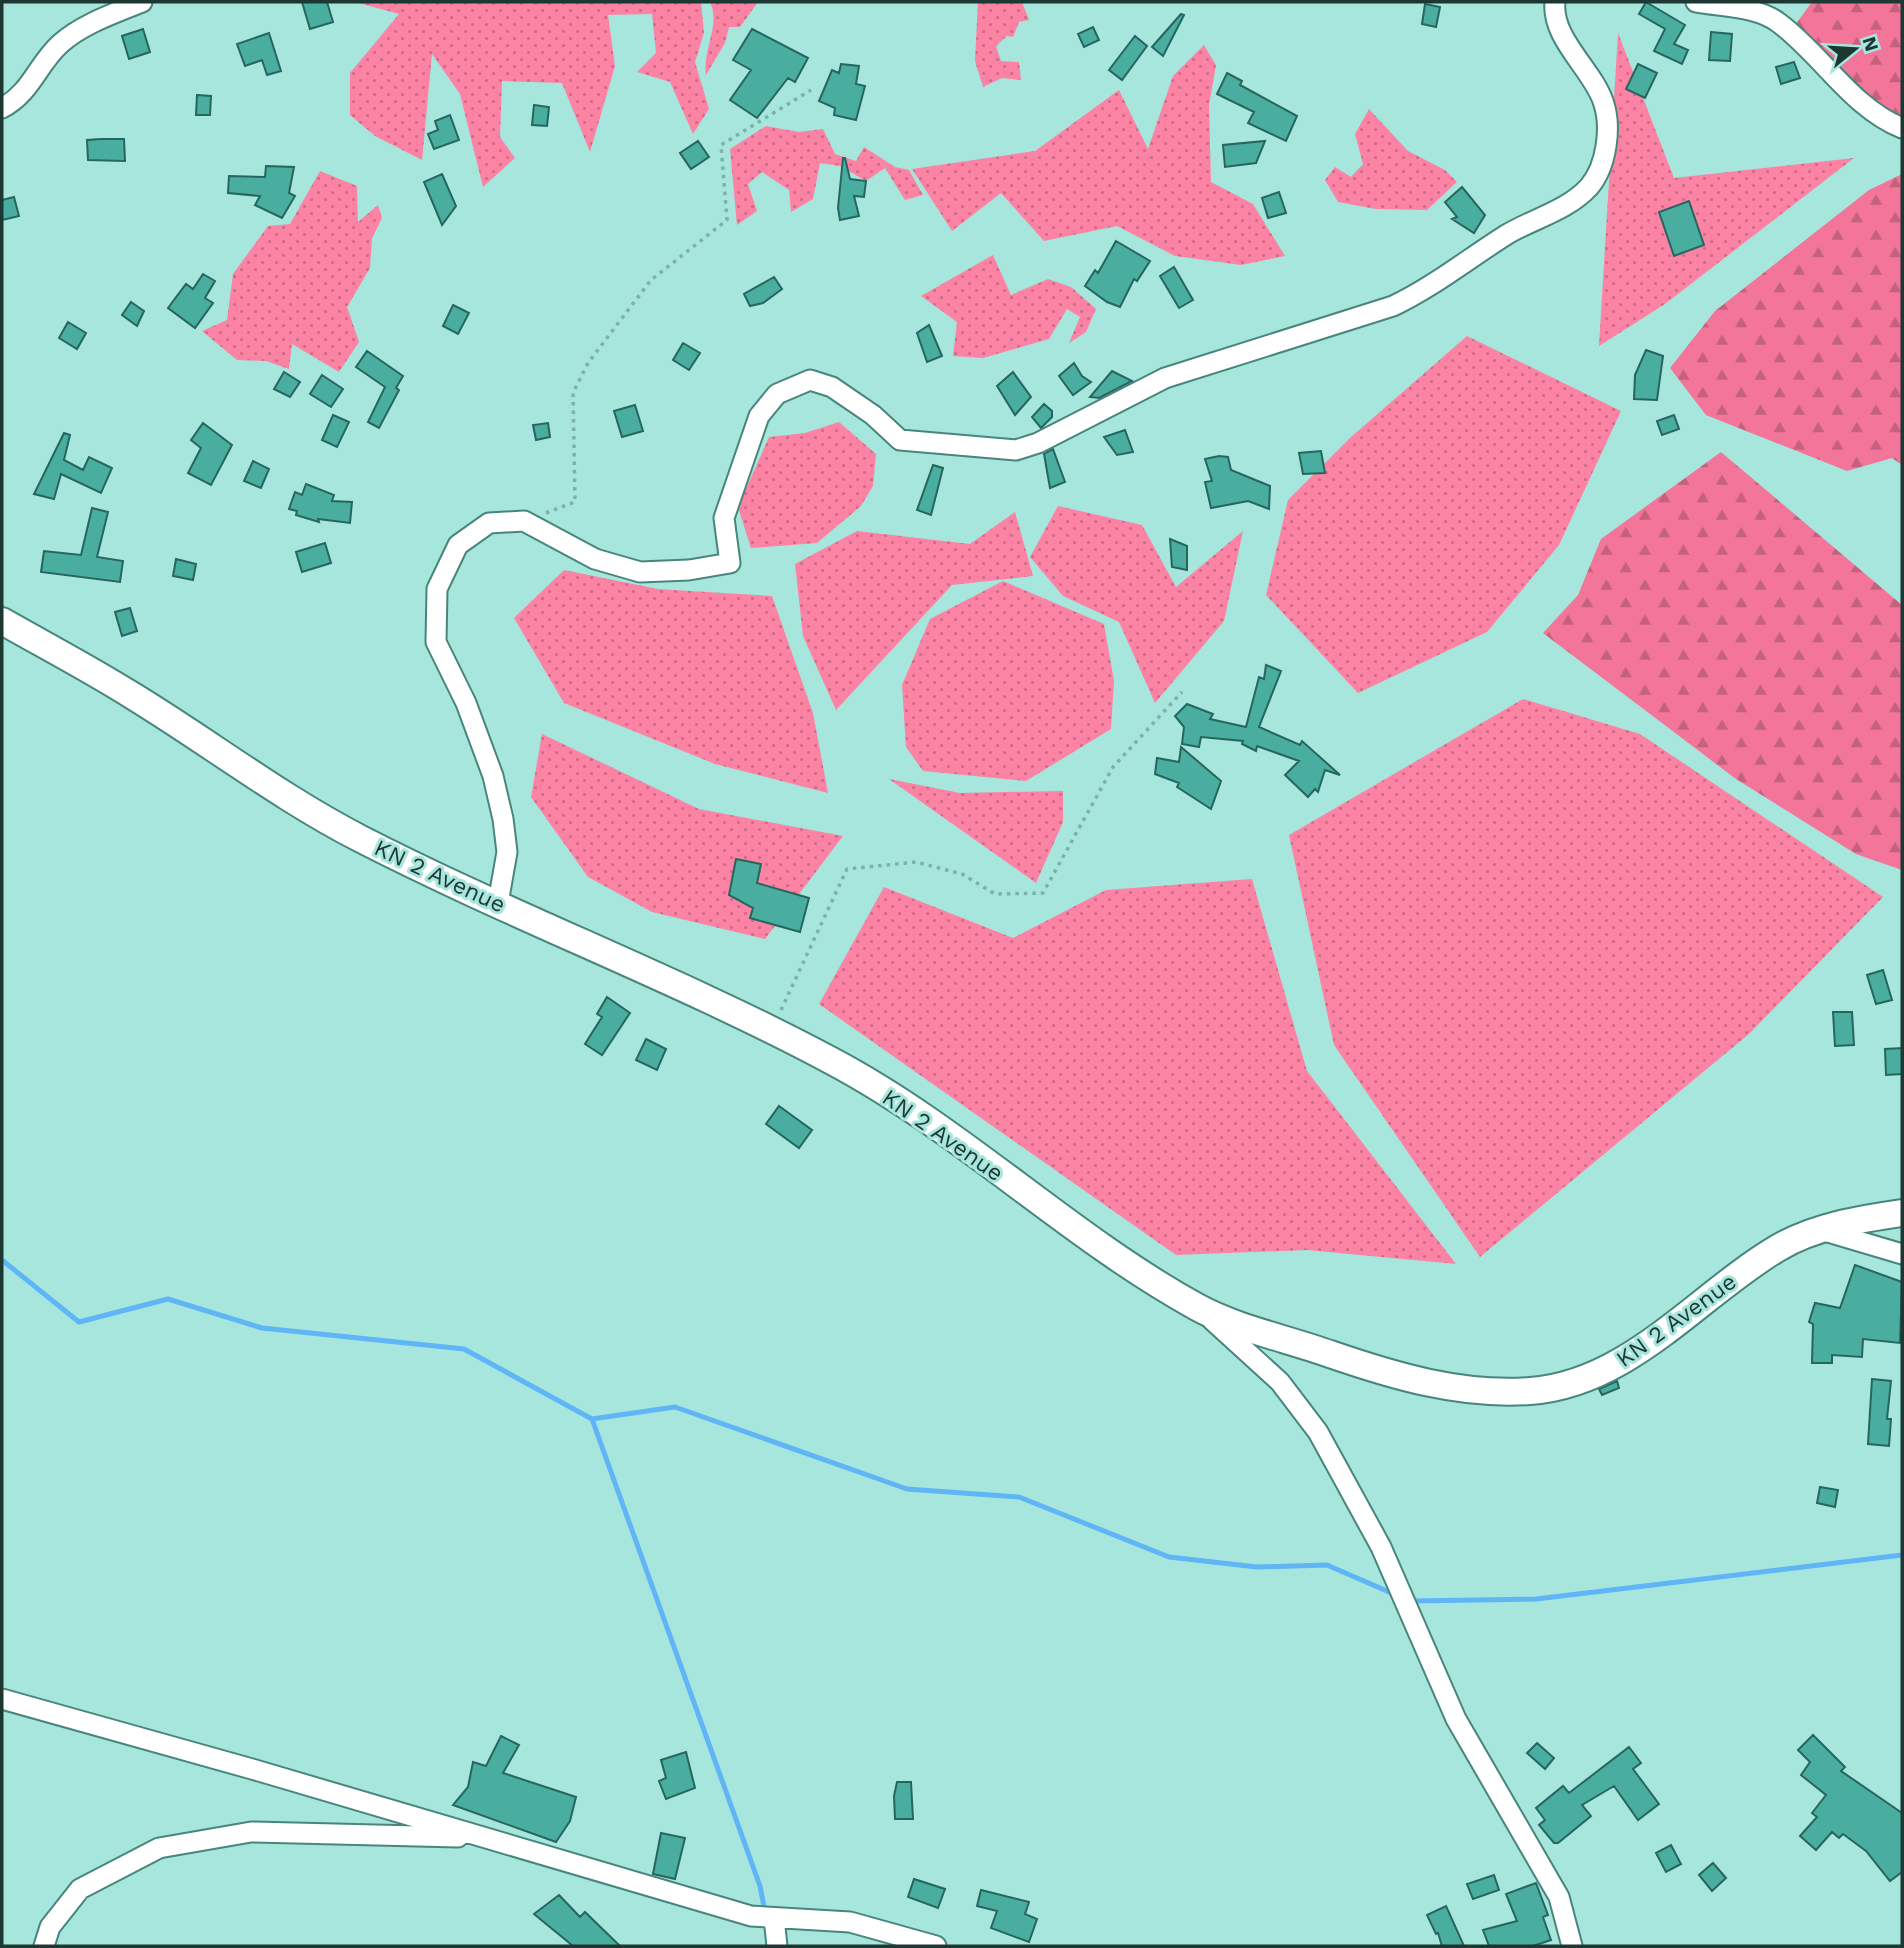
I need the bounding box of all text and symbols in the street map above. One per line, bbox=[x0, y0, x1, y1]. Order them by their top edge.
north arrow bbox=[1820, 14, 1890, 84]
text: N bbox=[1858, 34, 1884, 54]
street label: KN 2 Avenue bbox=[370, 834, 510, 919]
street label: KN 2 Avenue bbox=[877, 1084, 1008, 1187]
street label: KN 2 Avenue bbox=[1611, 1268, 1741, 1373]

